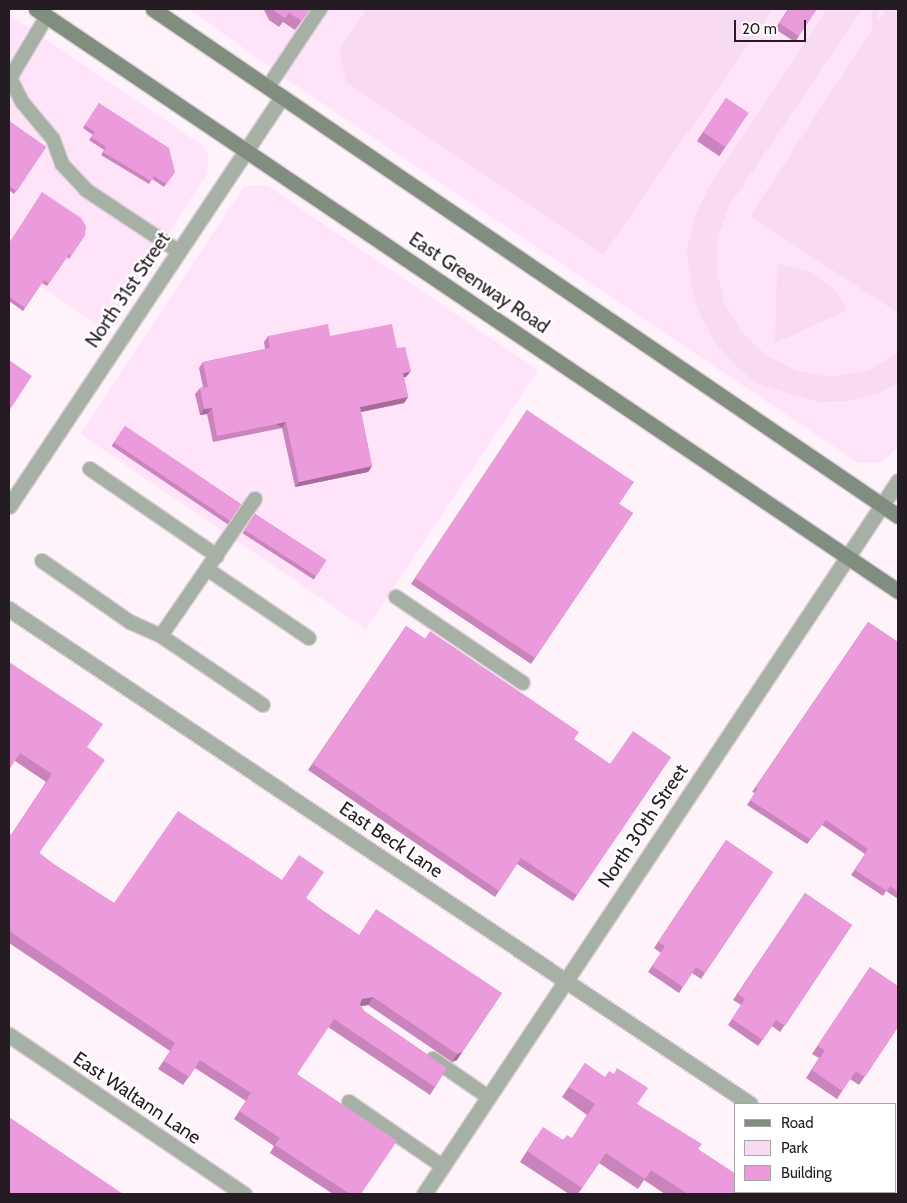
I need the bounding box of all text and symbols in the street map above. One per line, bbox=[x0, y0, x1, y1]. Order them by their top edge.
scale bar bbox=[737, 10, 810, 42]
text: 20 m bbox=[742, 20, 777, 38]
street label: North 31st Street bbox=[81, 228, 175, 352]
street label: East Greenway Road bbox=[405, 228, 553, 338]
street label: North 30th Street bbox=[593, 760, 693, 892]
street label: East Beck Lane bbox=[335, 797, 447, 883]
street label: East Waltann Lane bbox=[69, 1047, 205, 1149]
legend bbox=[734, 1103, 897, 1193]
text: Road bbox=[781, 1114, 814, 1132]
text: Park bbox=[781, 1139, 808, 1157]
text: Building bbox=[781, 1164, 832, 1182]

